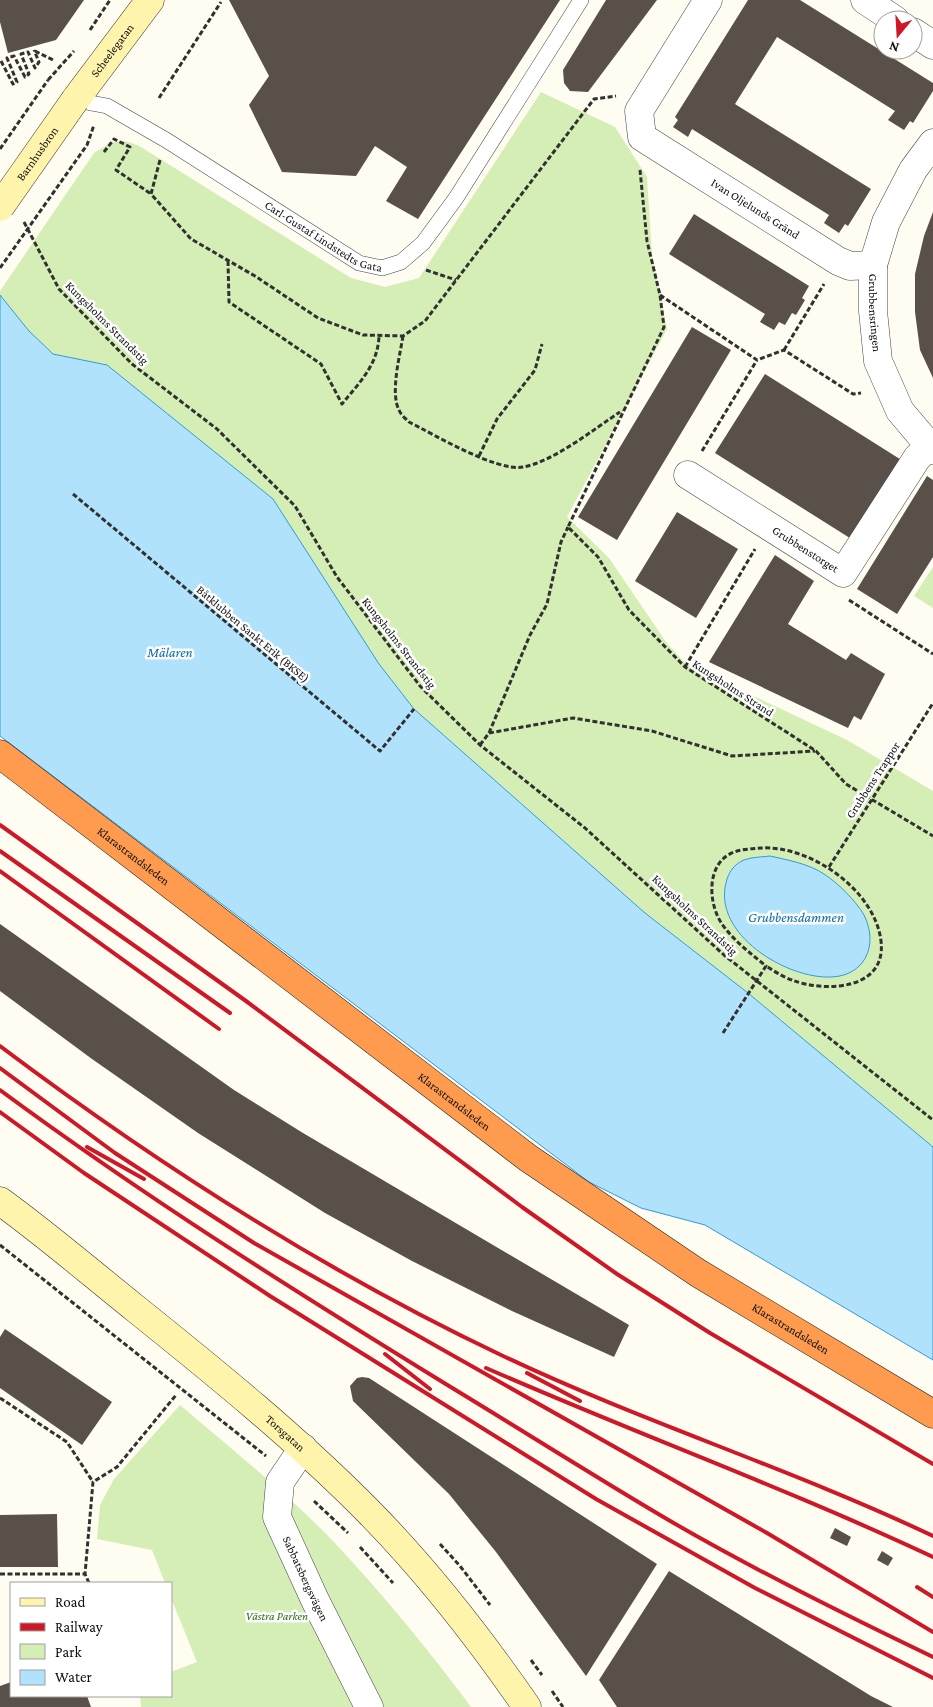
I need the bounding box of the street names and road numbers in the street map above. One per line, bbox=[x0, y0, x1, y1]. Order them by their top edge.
street label: Scheelegatan bbox=[88, 20, 137, 80]
street label: Barnhusbron bbox=[14, 124, 61, 184]
street label: Ivan Oljelunds Gränd bbox=[708, 176, 803, 242]
street label: Carl-Gustaf Lindstedts Gata bbox=[262, 198, 384, 275]
street label: Grubbensringen bbox=[866, 274, 884, 353]
street label: Kungsholms Strandstig bbox=[63, 279, 152, 368]
street label: Grubbenstorget bbox=[770, 523, 842, 576]
street label: Båtklubben Sankt Erik (BKSE) bbox=[194, 583, 312, 685]
street label: Kungsholms Strandstig bbox=[359, 595, 439, 691]
street label: Kungsholms Strand bbox=[690, 657, 777, 720]
street label: Grubbens Trappor bbox=[843, 739, 903, 821]
street label: Klarastrandsleden bbox=[94, 824, 173, 889]
street label: Kungsholms Strandstig bbox=[649, 872, 741, 958]
street label: Klarastrandsleden bbox=[415, 1069, 494, 1134]
street label: Klarastrandsleden bbox=[749, 1300, 832, 1357]
street label: Torsgatan bbox=[263, 1412, 308, 1455]
street label: Sabbatsbergsvägen bbox=[280, 1534, 332, 1624]

